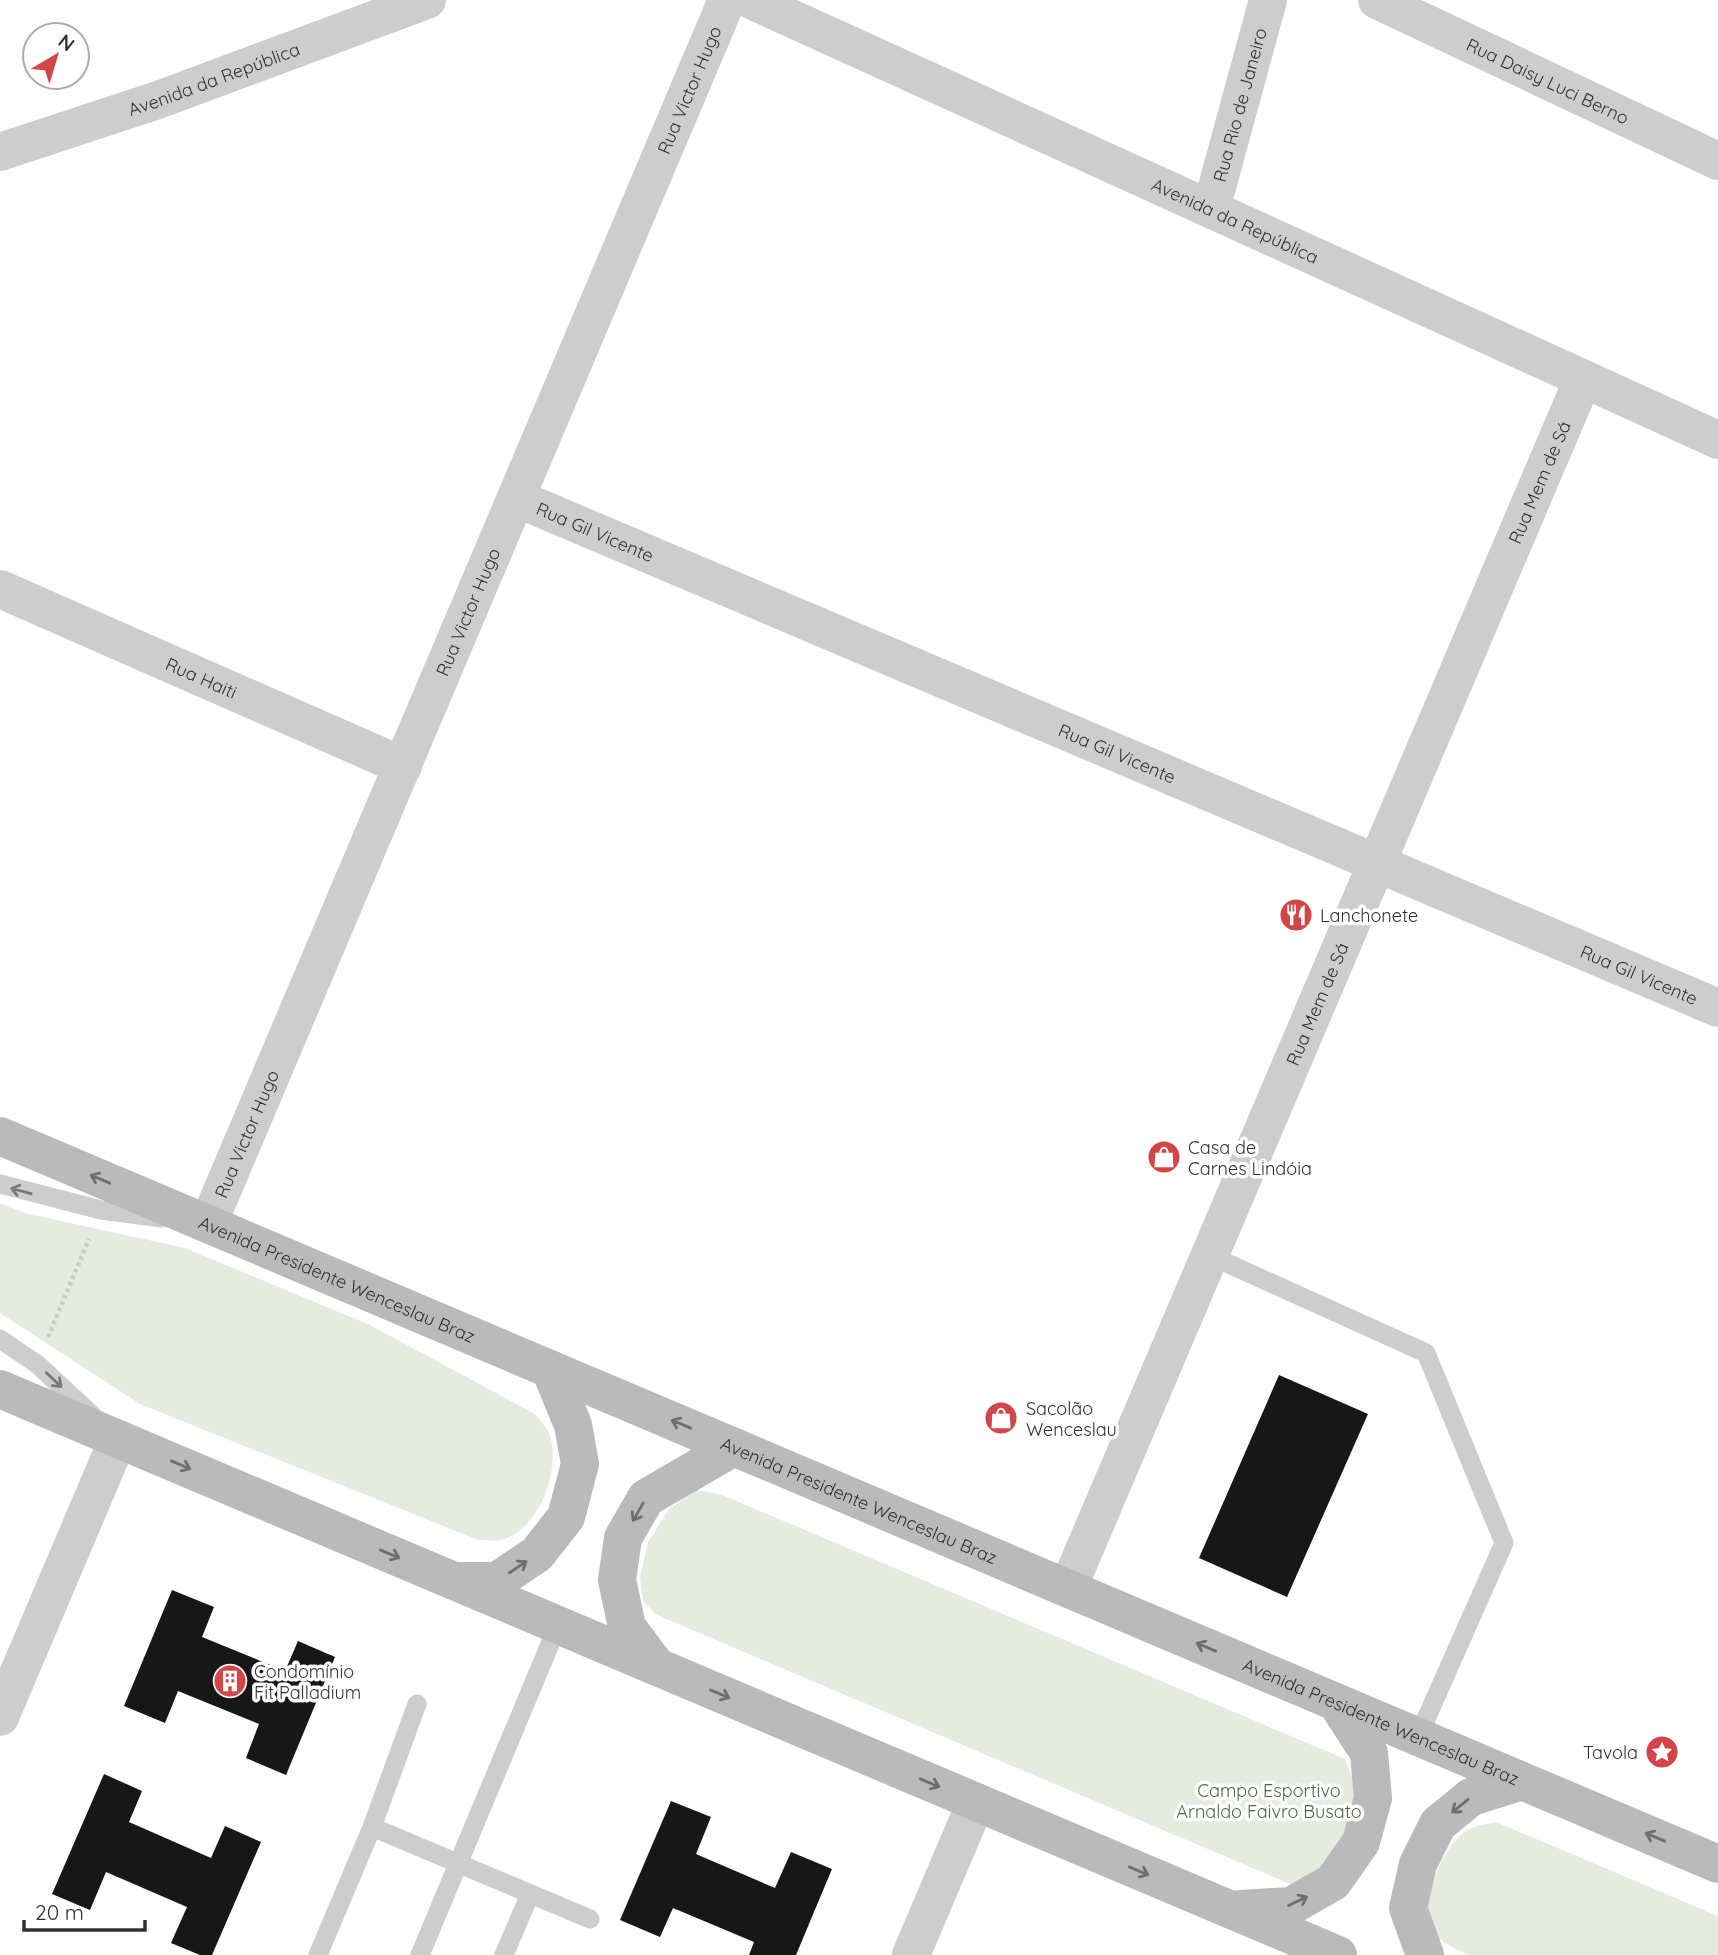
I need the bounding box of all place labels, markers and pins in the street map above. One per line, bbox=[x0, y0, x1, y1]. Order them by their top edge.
restaurant icon: Lanchonete bbox=[1277, 896, 1315, 934]
place label: Lanchonete bbox=[1320, 904, 1418, 927]
place label: Casa de Carnes Lindóia bbox=[1188, 1136, 1312, 1180]
shop icon: Casa de Carnes Lindóia bbox=[1145, 1138, 1183, 1176]
place label: Sacolão Wenceslau bbox=[1026, 1397, 1117, 1441]
shop icon: Sacolão Wenceslau bbox=[982, 1399, 1020, 1437]
place label: Condomínio Fit Palladium bbox=[254, 1660, 361, 1704]
building icon: Condomínio Fit Palladium bbox=[211, 1662, 249, 1700]
place icon: Tavola bbox=[1643, 1733, 1681, 1771]
place label: Tavola bbox=[1583, 1741, 1638, 1764]

